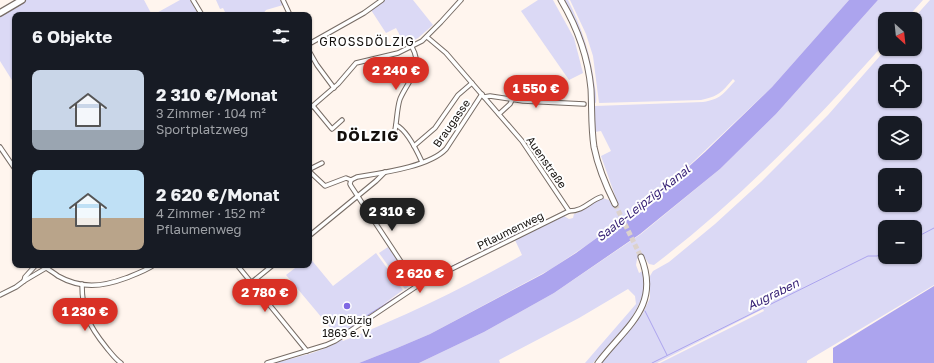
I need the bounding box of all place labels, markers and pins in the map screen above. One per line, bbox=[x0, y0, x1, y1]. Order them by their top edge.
pin: 2 240 € bbox=[359, 57, 433, 91]
pin: 1 550 € bbox=[499, 75, 573, 109]
pin: 2 310 € bbox=[355, 198, 429, 232]
pin: 2 620 € bbox=[383, 260, 457, 294]
pin: 2 780 € bbox=[228, 279, 302, 313]
pin: 1 230 € bbox=[48, 298, 122, 332]
marker: SV Dölzig 1863 e. V. bbox=[342, 301, 352, 311]
place label: SV Dölzig 1863 e. V. bbox=[322, 313, 372, 339]

